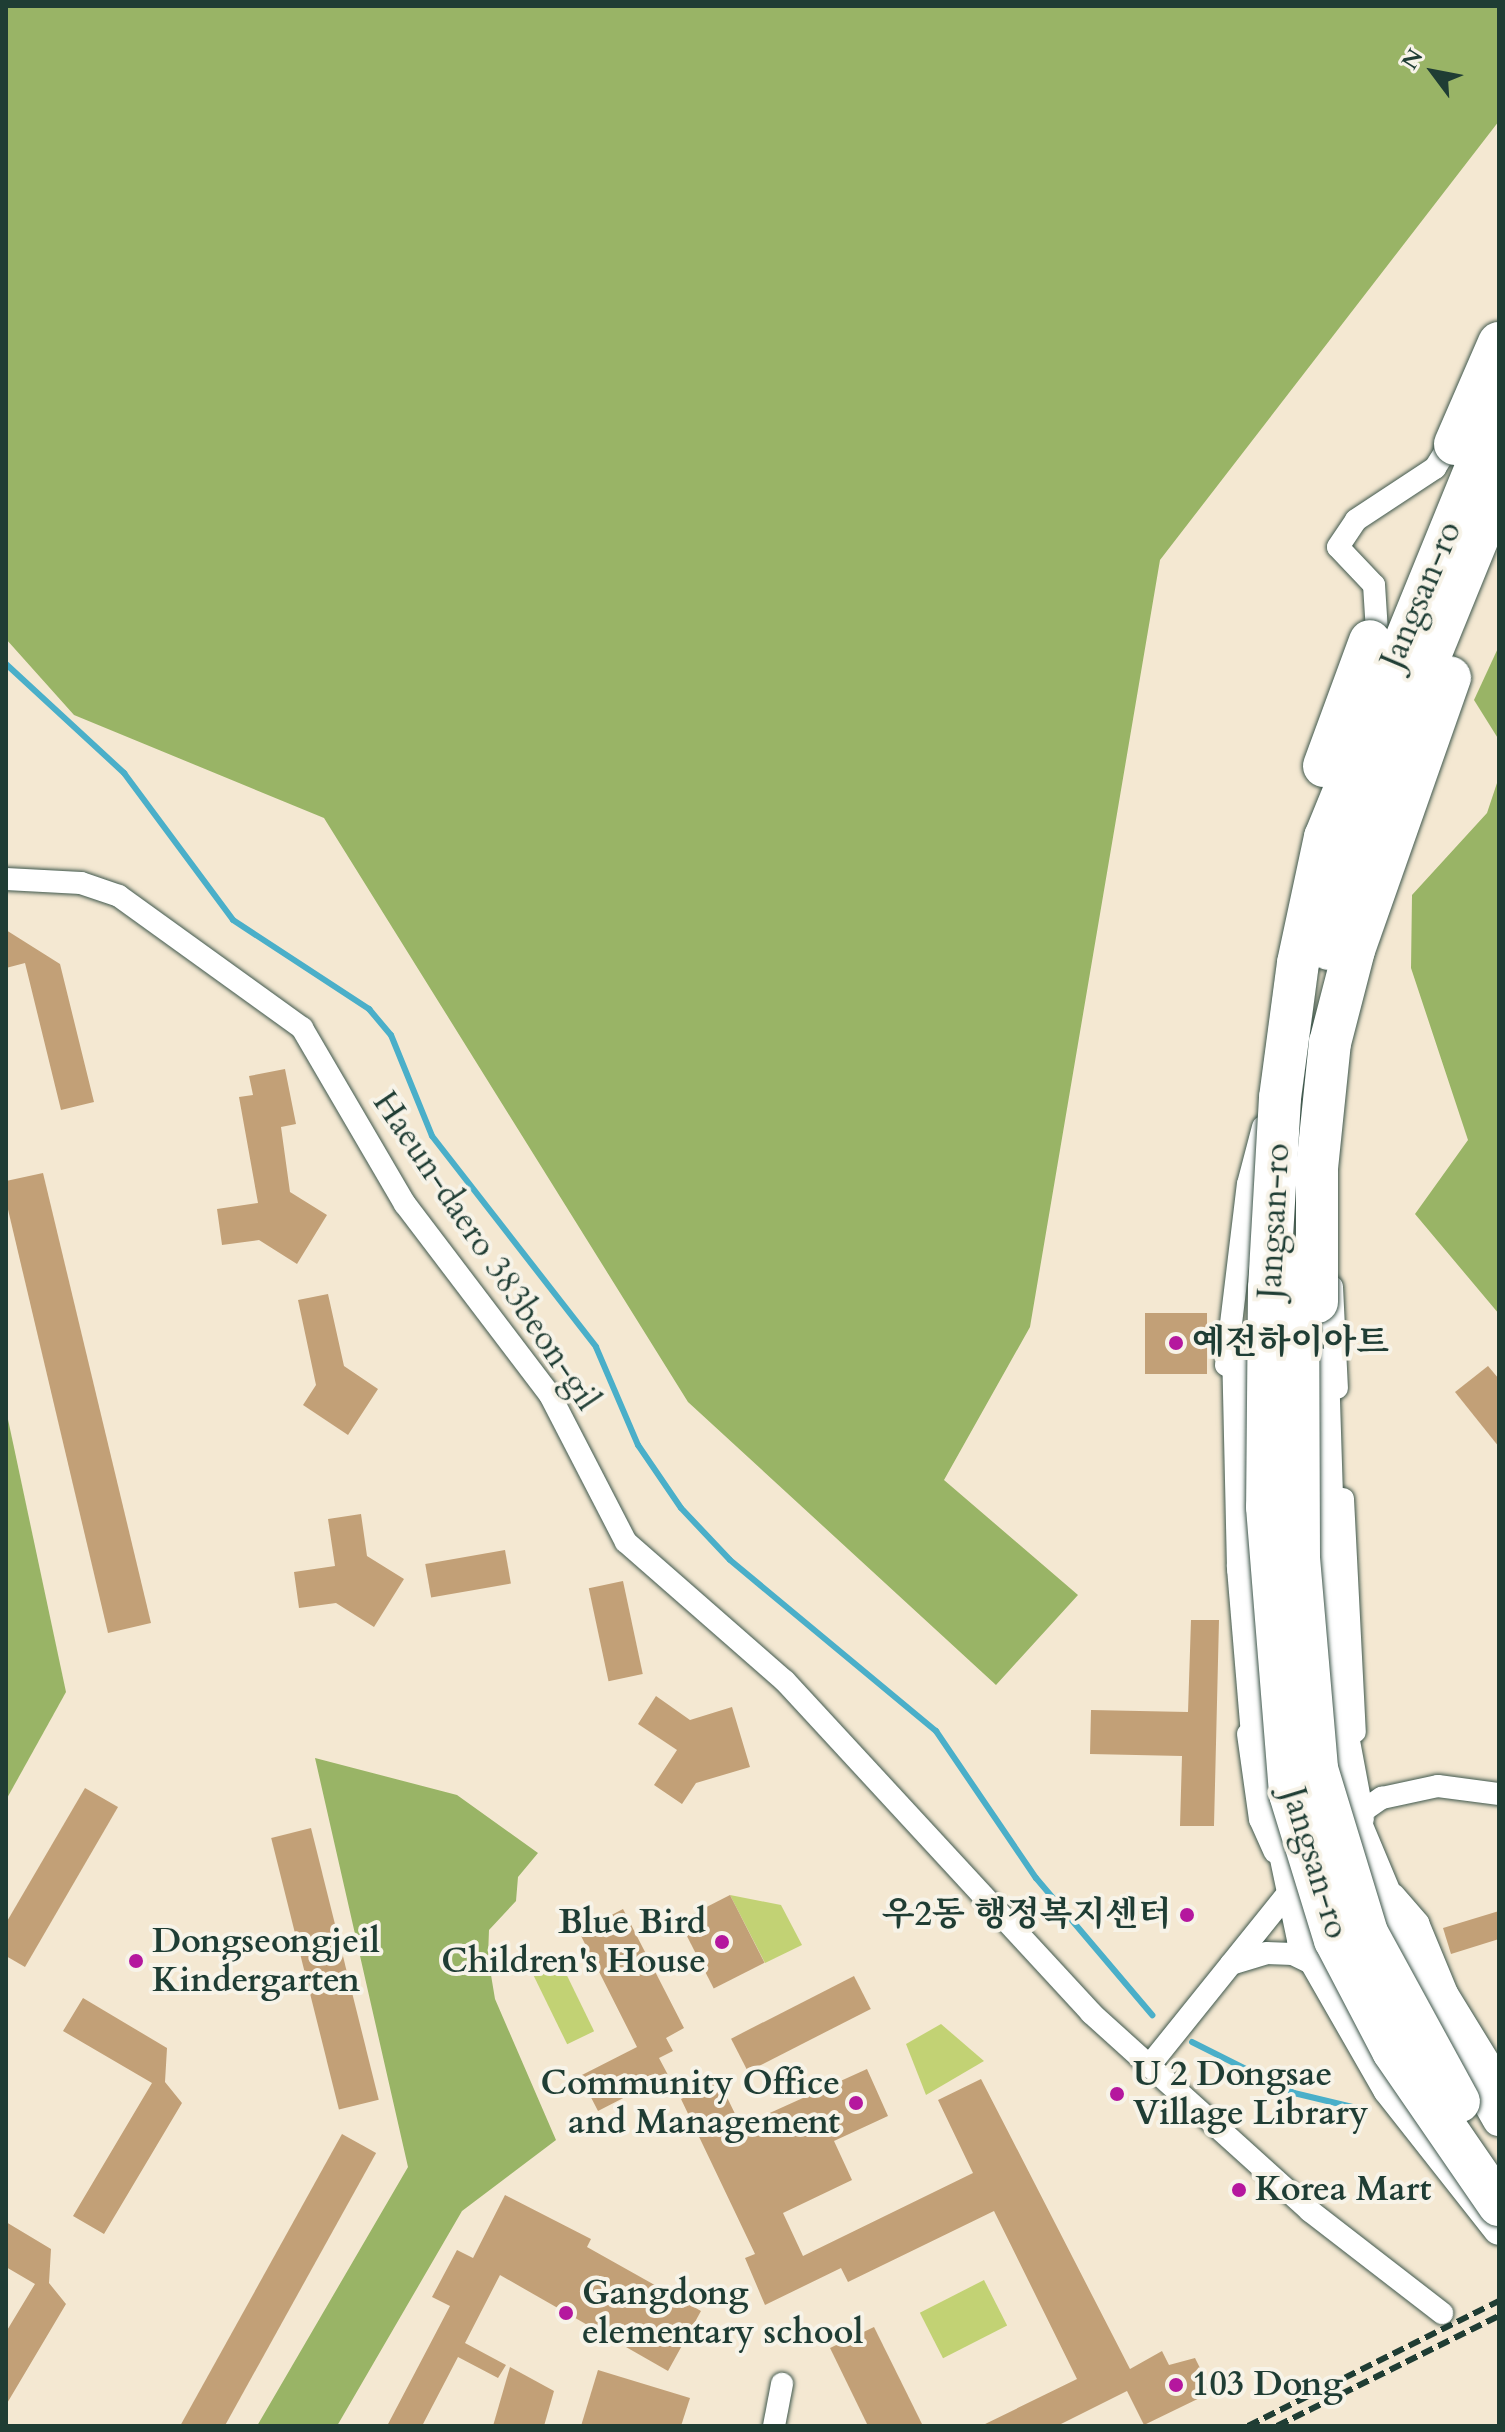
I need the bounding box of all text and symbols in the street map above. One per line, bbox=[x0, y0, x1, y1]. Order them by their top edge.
north arrow bbox=[1393, 32, 1473, 112]
text: N bbox=[1395, 43, 1430, 75]
street label: Jangsan-ro bbox=[1372, 515, 1470, 675]
street label: Haeun-daero 383beon-gil bbox=[364, 1084, 608, 1418]
street label: Jangsan-ro bbox=[1250, 1142, 1298, 1300]
place label: 예전하이아트 bbox=[1192, 1323, 1389, 1363]
marker: 예전하이아트 bbox=[1167, 1334, 1185, 1352]
street label: Jangsan-ro bbox=[1273, 1782, 1357, 1944]
place label: 우2동 행정복지센터 bbox=[882, 1895, 1171, 1935]
place label: Blue Bird Children's House bbox=[441, 1902, 706, 1982]
marker: 우2동 행정복지센터 bbox=[1178, 1906, 1196, 1924]
place label: Dongseongjeil Kindergarten bbox=[152, 1921, 380, 2000]
marker: Blue Bird Children's House bbox=[713, 1933, 731, 1951]
marker: Dongseongjeil Kindergarten bbox=[127, 1952, 145, 1970]
place label: U 2 Dongsae Village Library bbox=[1133, 2054, 1368, 2134]
place label: Community Office and Management bbox=[541, 2063, 840, 2142]
marker: U 2 Dongsae Village Library bbox=[1108, 2085, 1126, 2103]
marker: Community Office and Management bbox=[847, 2094, 865, 2112]
place label: Korea Mart bbox=[1255, 2170, 1431, 2210]
marker: Korea Mart bbox=[1230, 2181, 1248, 2199]
place label: Gangdong elementary school bbox=[582, 2273, 863, 2352]
marker: Gangdong elementary school bbox=[557, 2304, 575, 2322]
place label: 103 Dong bbox=[1192, 2365, 1343, 2405]
marker: 103 Dong bbox=[1167, 2376, 1185, 2394]

